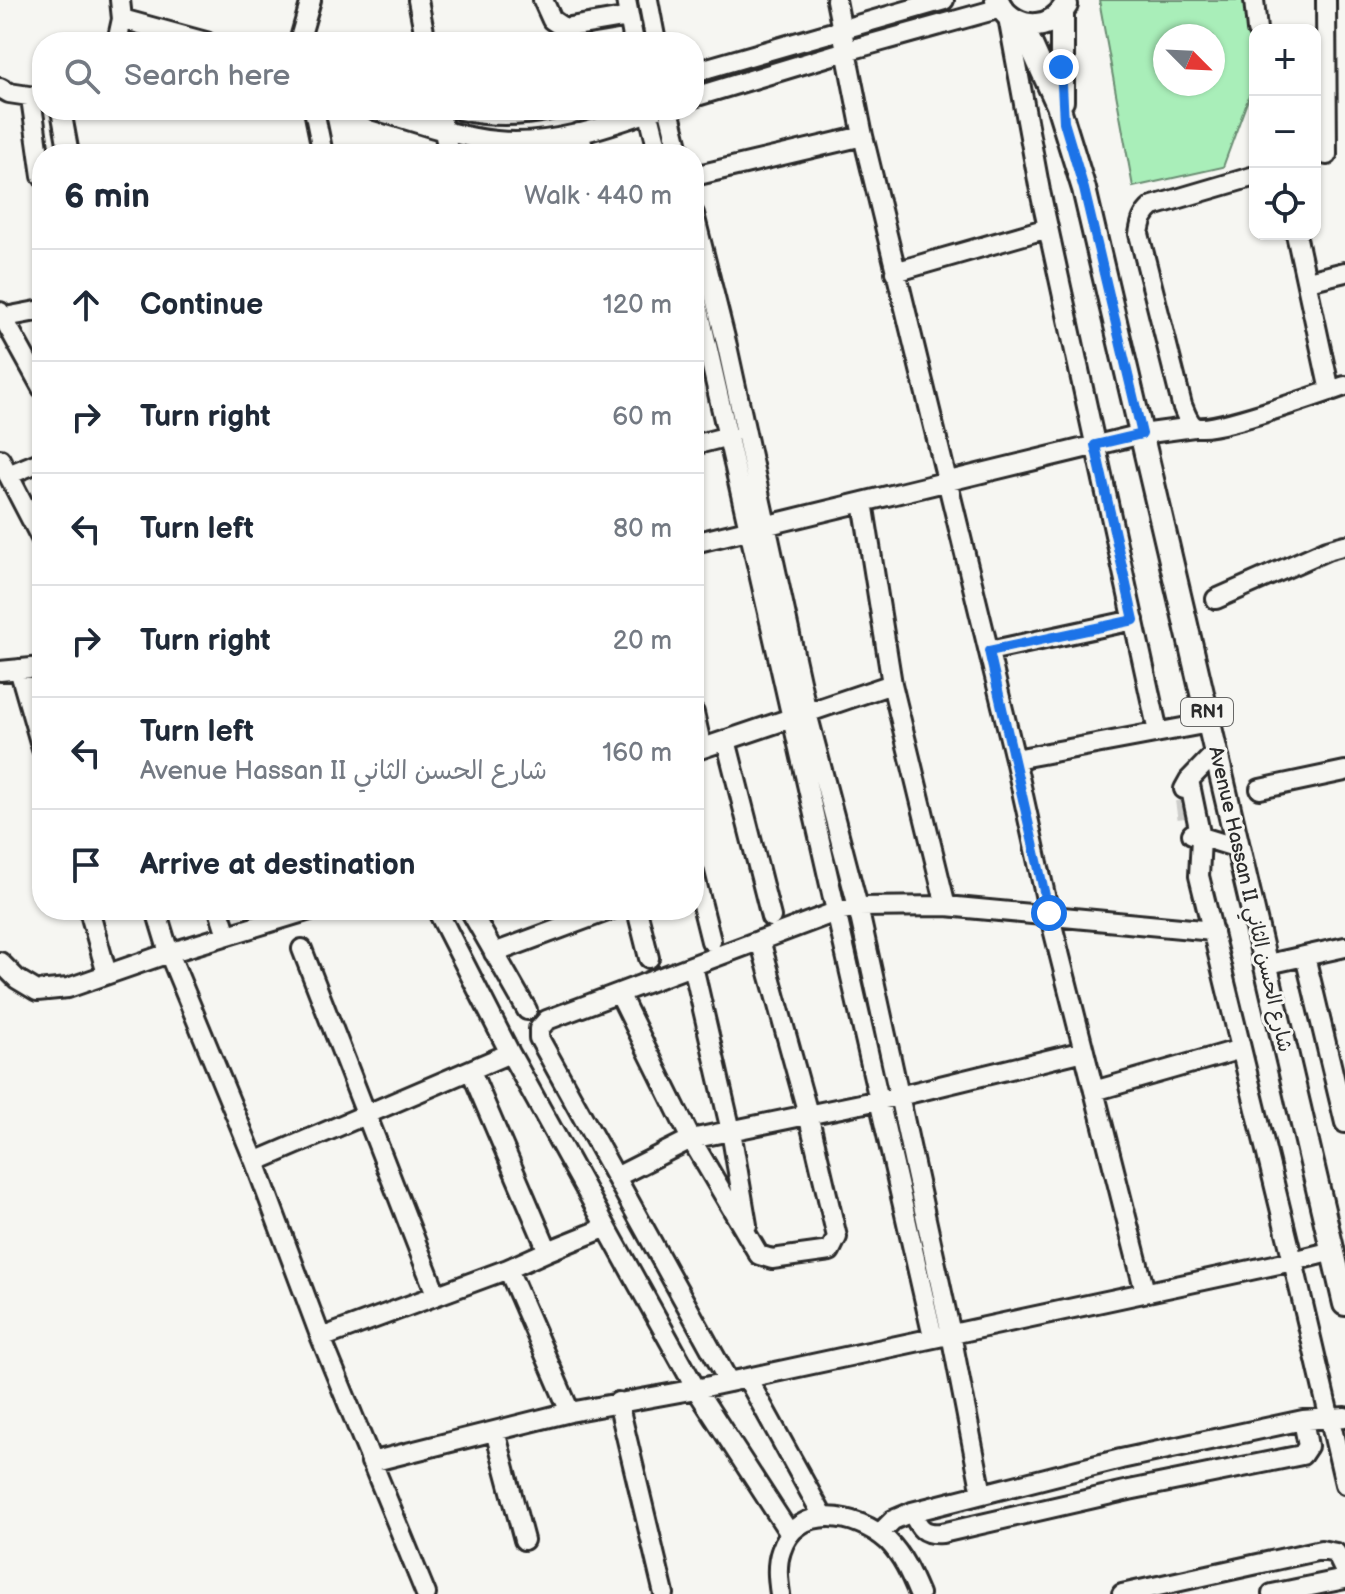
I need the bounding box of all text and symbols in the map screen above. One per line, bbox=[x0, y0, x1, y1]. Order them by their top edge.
north arrow bbox=[1153, 24, 1225, 96]
map controls bbox=[1249, 24, 1321, 240]
button: + bbox=[1249, 24, 1321, 96]
search box bbox=[32, 32, 704, 120]
route end bbox=[1043, 49, 1079, 85]
icon: search bbox=[60, 54, 104, 98]
text: Search here bbox=[124, 58, 290, 94]
button: − bbox=[1249, 96, 1321, 168]
button: locate bbox=[1249, 168, 1321, 240]
text: 6 min bbox=[64, 176, 150, 217]
text: Walk · 440 m bbox=[524, 181, 672, 212]
icon: ahead bbox=[64, 283, 108, 327]
text: Continue bbox=[140, 287, 263, 323]
text: 120 m bbox=[603, 290, 672, 321]
icon: right bbox=[64, 395, 108, 439]
text: Turn right bbox=[140, 399, 271, 435]
text: 60 m bbox=[612, 402, 672, 433]
icon: left bbox=[64, 507, 108, 551]
text: Turn left bbox=[140, 511, 254, 547]
text: 80 m bbox=[613, 514, 672, 545]
icon: right bbox=[64, 619, 108, 663]
text: Turn right bbox=[140, 623, 271, 659]
text: 20 m bbox=[613, 626, 672, 657]
road number: RN1 bbox=[1181, 698, 1233, 726]
text: Turn left bbox=[140, 714, 254, 750]
icon: left bbox=[64, 731, 108, 775]
text: 160 m bbox=[602, 738, 672, 769]
street label: Avenue Hassan II شارع الحسن الثاني bbox=[1198, 744, 1297, 1056]
text: Avenue Hassan II شارع الحسن الثاني bbox=[140, 756, 547, 787]
icon: arrive bbox=[64, 843, 108, 887]
text: Arrive at destination bbox=[140, 847, 416, 883]
route start bbox=[1031, 895, 1067, 931]

